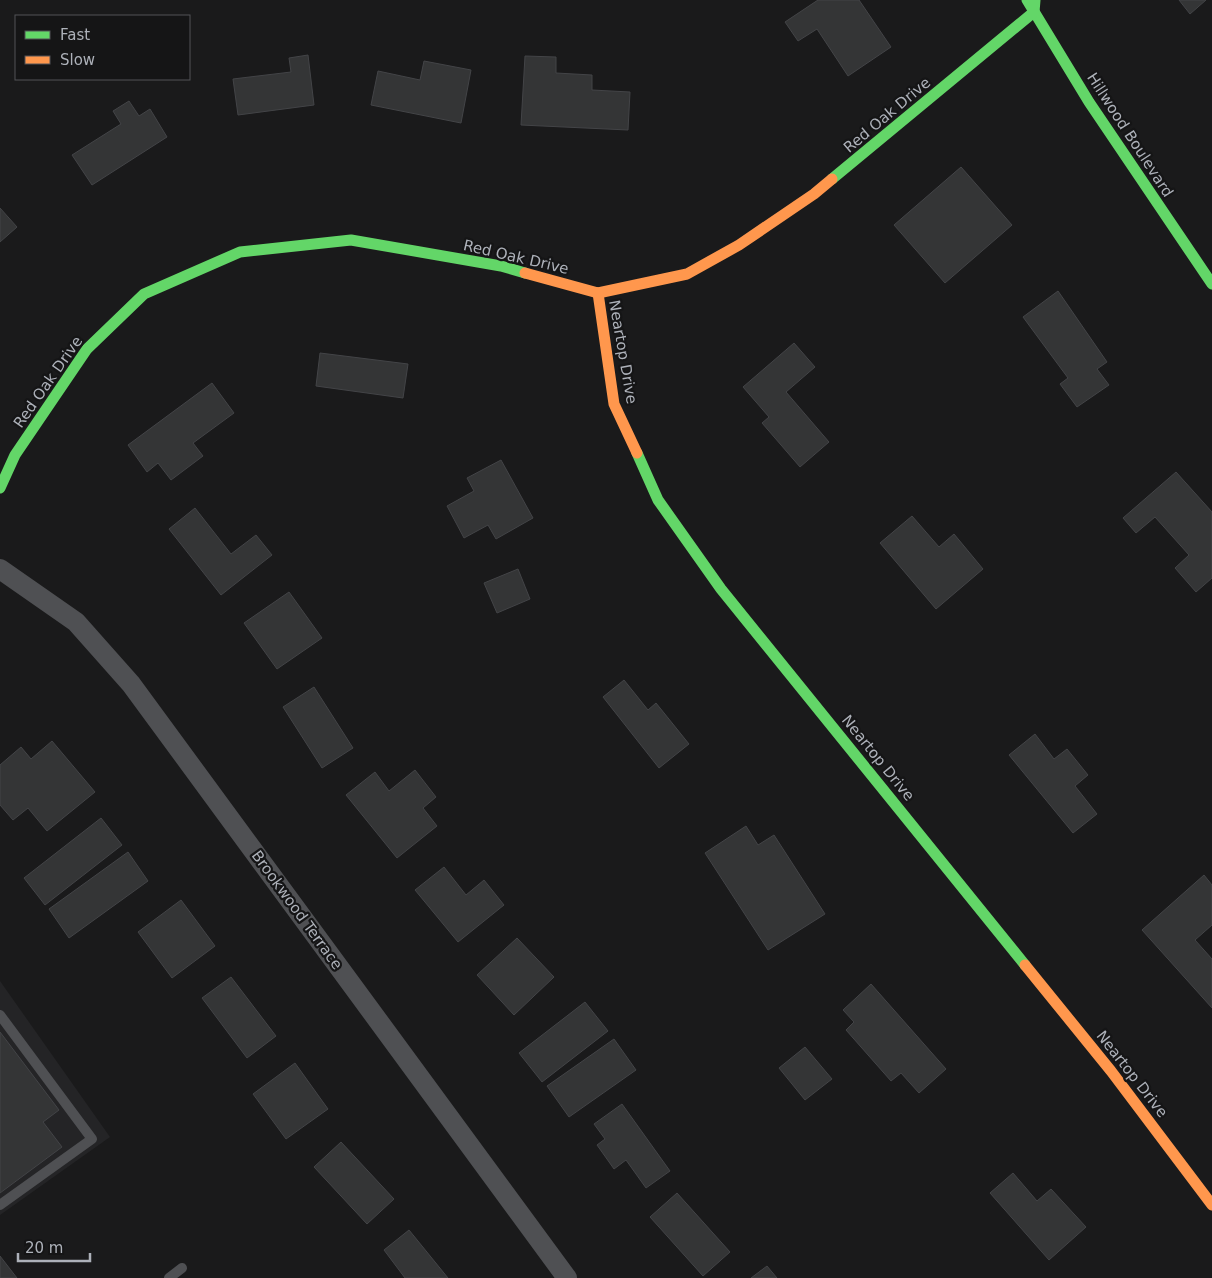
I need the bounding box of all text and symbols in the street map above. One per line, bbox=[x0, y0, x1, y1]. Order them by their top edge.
legend bbox=[15, 15, 190, 80]
text: Fast bbox=[60, 26, 90, 44]
text: Slow bbox=[60, 51, 95, 69]
street label: Hillwood Boulevard bbox=[1083, 69, 1177, 201]
street label: Red Oak Drive bbox=[840, 73, 934, 157]
street label: Red Oak Drive bbox=[461, 236, 571, 278]
street label: Neartop Drive bbox=[605, 299, 641, 405]
street label: Red Oak Drive bbox=[10, 333, 86, 431]
street label: Neartop Drive bbox=[838, 711, 918, 805]
street label: Brookwood Terrace bbox=[248, 847, 346, 973]
street label: Neartop Drive bbox=[1093, 1027, 1171, 1121]
scale bar bbox=[18, 1230, 90, 1262]
text: 20 m bbox=[25, 1239, 63, 1257]

